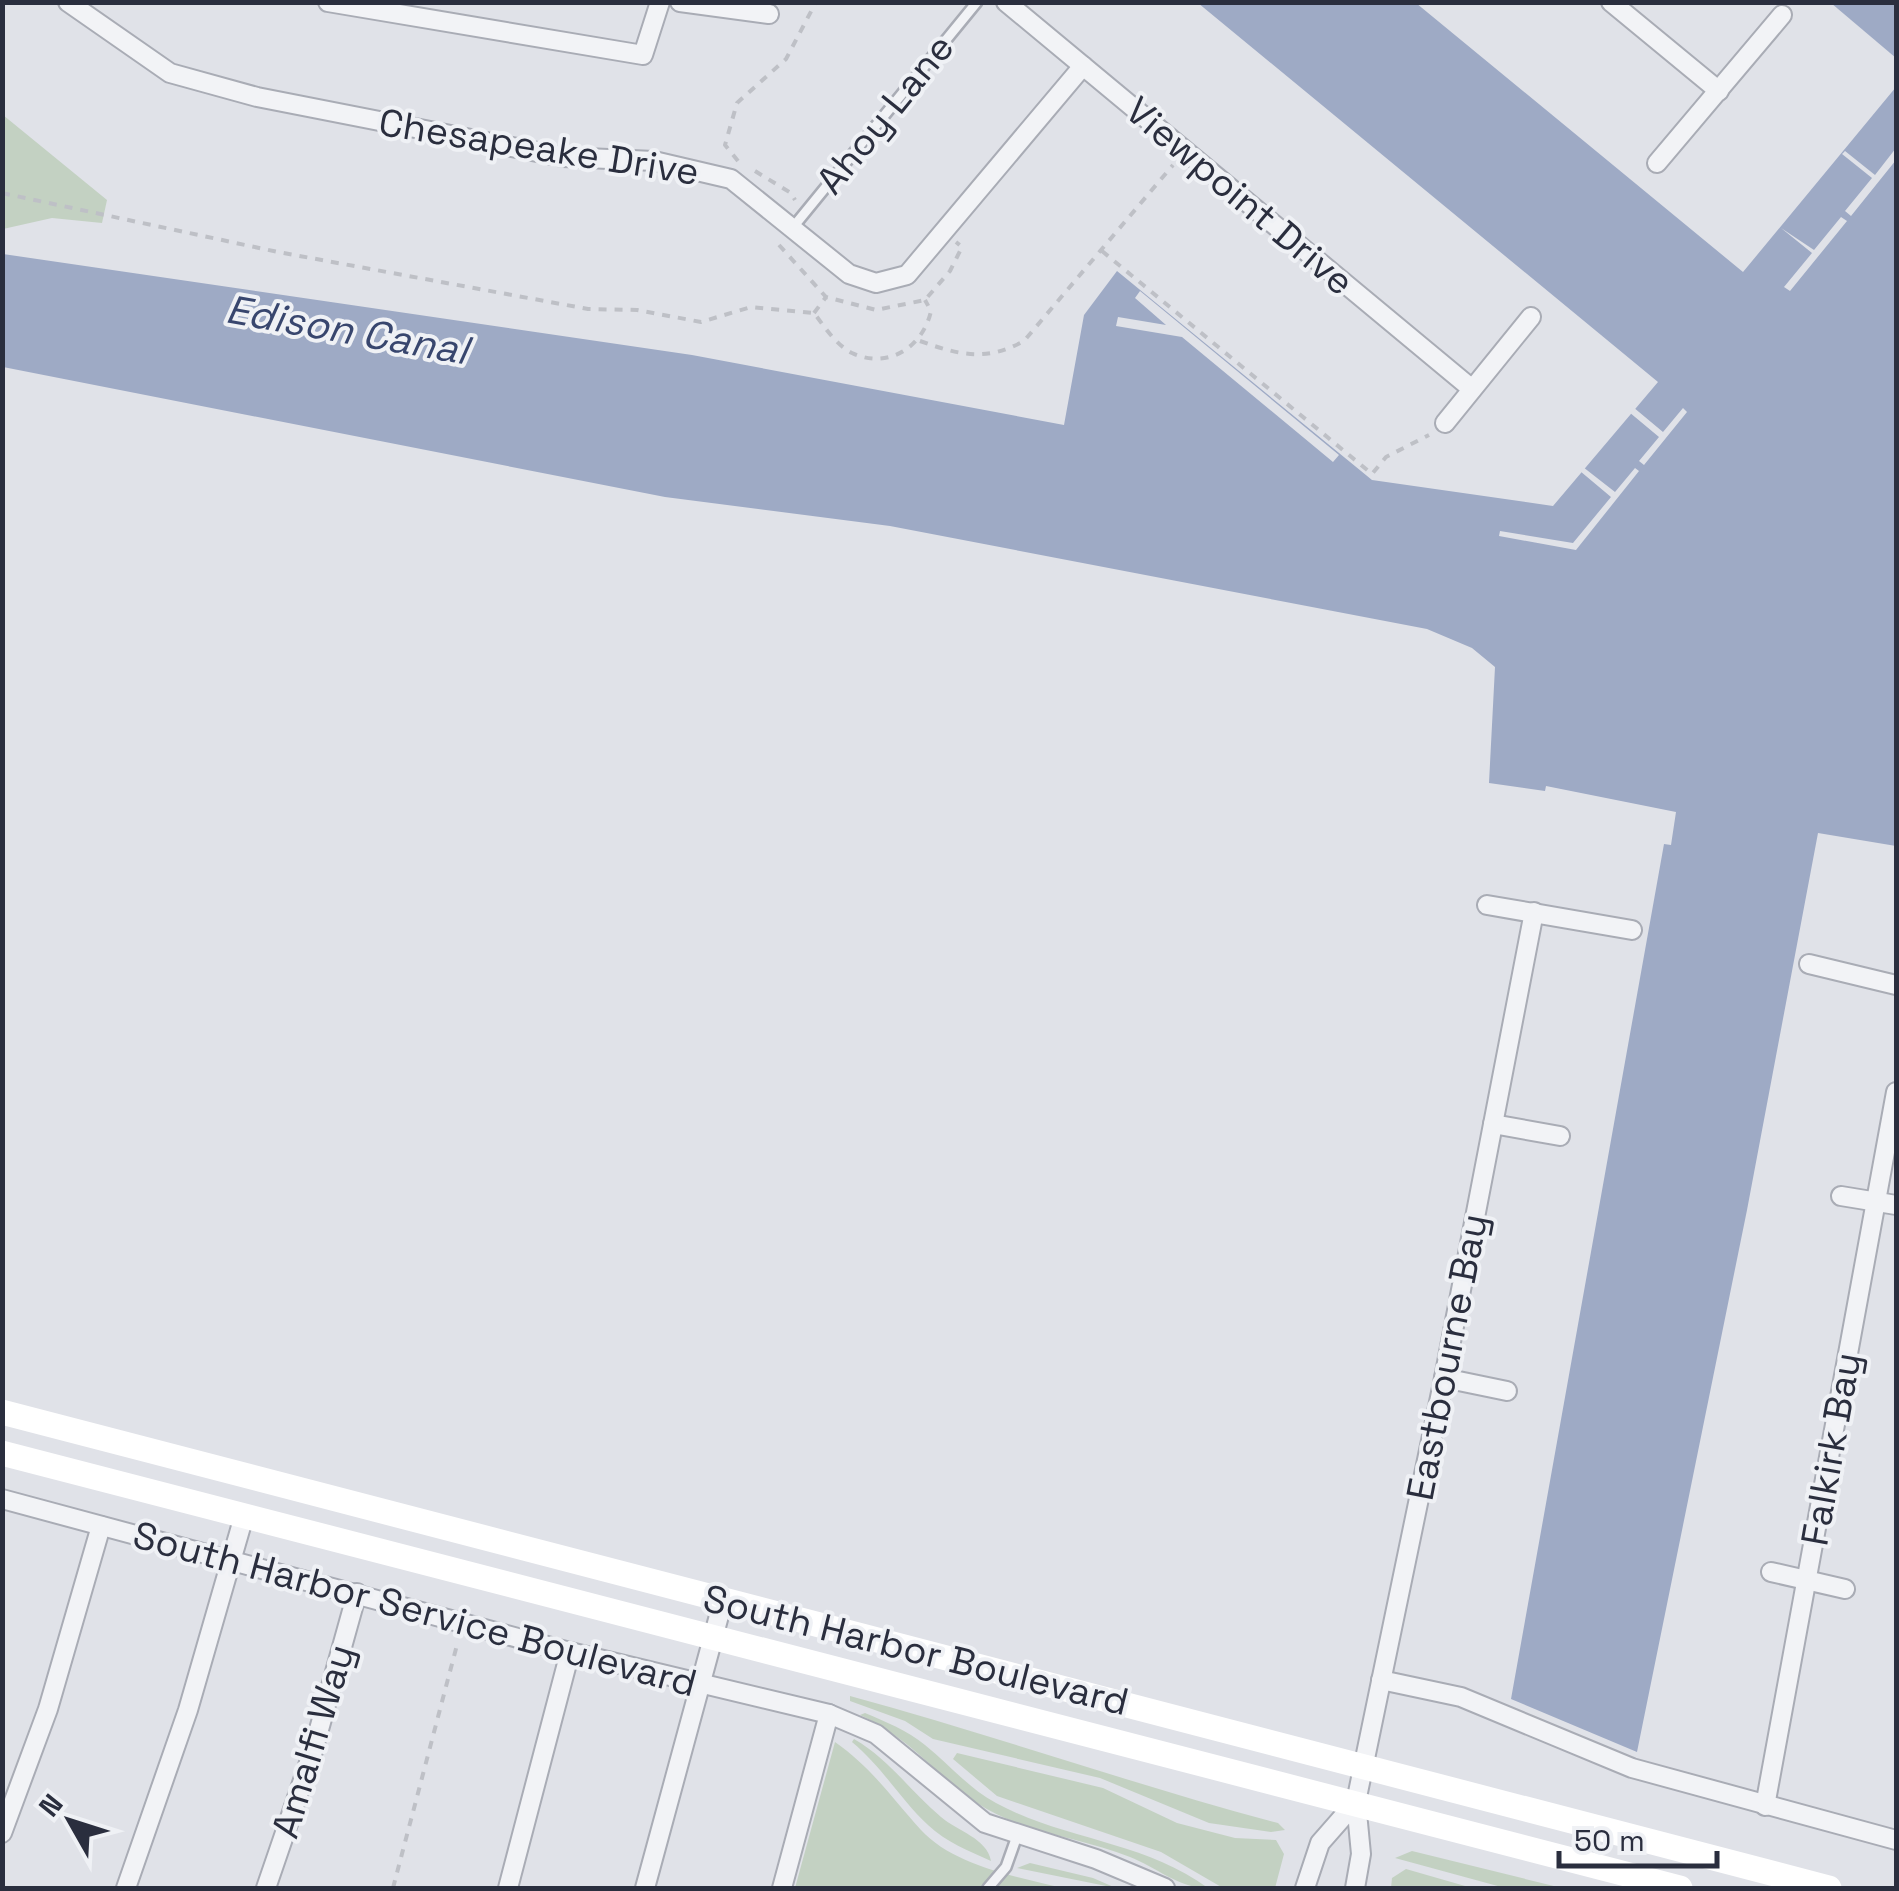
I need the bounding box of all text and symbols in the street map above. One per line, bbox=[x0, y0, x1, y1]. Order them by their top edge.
street label: Ahoy Lane bbox=[806, 24, 964, 204]
street label: Viewpoint Drive bbox=[1116, 86, 1364, 306]
street label: Chesapeake Drive bbox=[376, 98, 702, 196]
water label: Edison Canal bbox=[222, 284, 476, 377]
street label: Eastbourne Bay bbox=[1396, 1210, 1498, 1504]
street label: Falkirk Bay bbox=[1790, 1349, 1872, 1549]
street label: South Harbor Service Boulevard bbox=[128, 1511, 702, 1707]
street label: South Harbor Boulevard bbox=[698, 1574, 1134, 1726]
street label: Amalfi Way bbox=[261, 1638, 365, 1844]
north arrow bbox=[20, 1771, 120, 1871]
text: N bbox=[31, 1787, 70, 1824]
scale bar bbox=[1559, 1806, 1716, 1868]
text: 50 m bbox=[1574, 1821, 1645, 1860]

